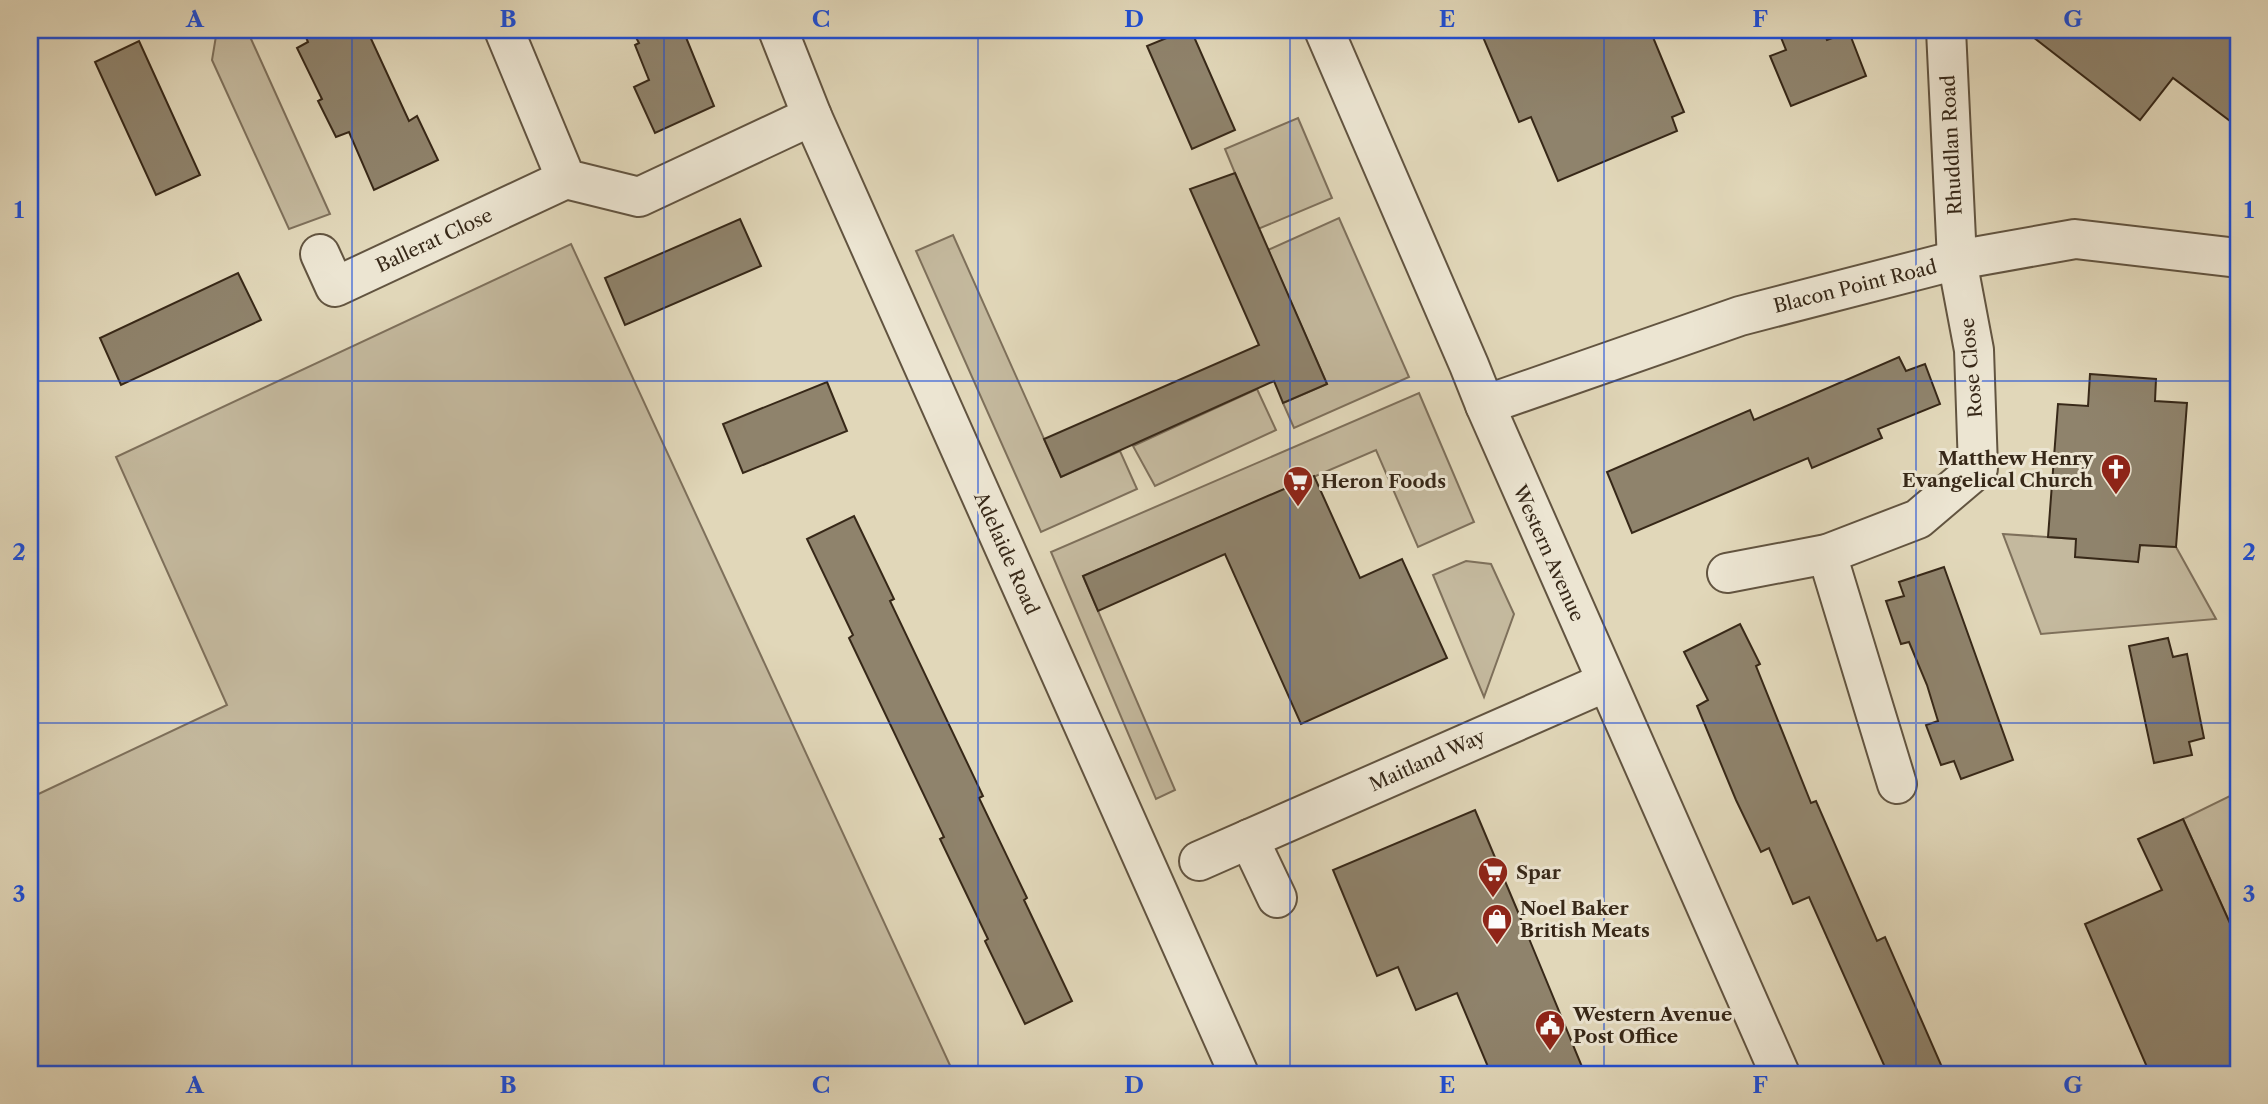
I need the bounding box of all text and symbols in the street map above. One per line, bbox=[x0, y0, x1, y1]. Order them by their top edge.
text: A bbox=[185, 5, 205, 33]
text: B bbox=[499, 5, 517, 33]
text: C bbox=[812, 5, 830, 33]
text: D bbox=[1124, 5, 1144, 33]
text: E bbox=[1439, 5, 1455, 33]
text: F bbox=[1752, 5, 1768, 33]
text: G bbox=[2063, 5, 2083, 33]
street label: Rhuddlan Road bbox=[1936, 74, 1967, 216]
text: 1 bbox=[14, 196, 25, 224]
text: 1 bbox=[2244, 196, 2255, 224]
street label: Ballerat Close bbox=[372, 203, 496, 277]
street label: Blacon Point Road bbox=[1771, 255, 1940, 318]
street label: Rose Close bbox=[1956, 317, 1987, 419]
place label: Matthew Henry Evangelical Church bbox=[1902, 447, 2094, 492]
church icon: Matthew Henry Evangelical Church bbox=[2099, 452, 2133, 496]
supermarket icon: Heron Foods bbox=[1281, 464, 1315, 508]
place label: Heron Foods bbox=[1321, 470, 1446, 493]
street label: Western Avenue bbox=[1508, 480, 1589, 625]
street label: Adelaide Road bbox=[969, 487, 1044, 618]
text: 2 bbox=[12, 538, 26, 566]
text: 2 bbox=[2242, 538, 2256, 566]
street label: Maitland Way bbox=[1366, 725, 1489, 796]
supermarket icon: Spar bbox=[1476, 855, 1510, 899]
place label: Spar bbox=[1516, 861, 1562, 884]
text: 3 bbox=[13, 880, 26, 908]
text: 3 bbox=[2243, 880, 2256, 908]
place label: Noel Baker British Meats bbox=[1520, 897, 1650, 942]
shop icon: Noel Baker British Meats bbox=[1480, 902, 1514, 946]
place label: Western Avenue Post Office bbox=[1572, 1003, 1732, 1048]
public building icon: Western Avenue Post Office bbox=[1533, 1008, 1567, 1052]
text: A bbox=[185, 1071, 205, 1099]
text: B bbox=[499, 1071, 517, 1099]
text: C bbox=[812, 1071, 830, 1099]
text: D bbox=[1124, 1071, 1144, 1099]
text: E bbox=[1439, 1071, 1455, 1099]
text: F bbox=[1752, 1071, 1768, 1099]
text: G bbox=[2063, 1071, 2083, 1099]

